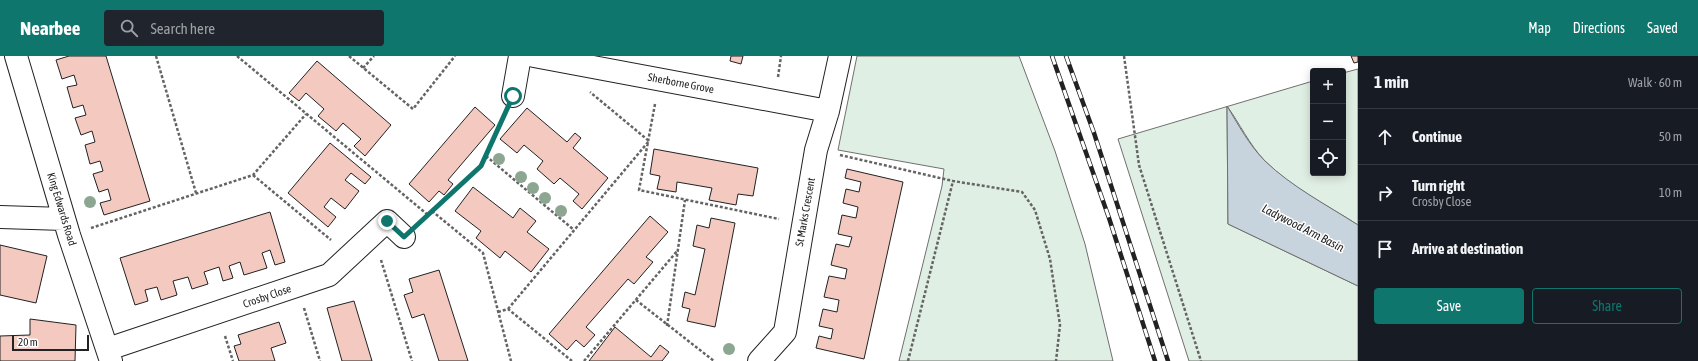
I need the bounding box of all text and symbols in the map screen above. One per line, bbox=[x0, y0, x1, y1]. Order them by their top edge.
search box bbox=[104, 10, 384, 46]
text: Nearbee bbox=[20, 17, 80, 39]
icon: search bbox=[118, 17, 140, 39]
text: Search here bbox=[150, 20, 215, 37]
text: Map bbox=[1528, 20, 1551, 36]
text: Directions bbox=[1573, 20, 1625, 36]
text: Saved bbox=[1647, 20, 1678, 36]
map controls bbox=[1310, 68, 1346, 176]
button: + bbox=[1310, 68, 1346, 104]
street label: Sherborne Grove bbox=[647, 71, 715, 95]
text: 1 min bbox=[1374, 72, 1409, 92]
text: Walk · 60 m bbox=[1628, 75, 1682, 90]
route start bbox=[504, 87, 522, 105]
button: − bbox=[1310, 104, 1346, 140]
icon: ahead bbox=[1374, 126, 1396, 148]
text: Continue bbox=[1412, 128, 1462, 145]
text: 50 m bbox=[1659, 129, 1682, 144]
button: locate bbox=[1310, 140, 1346, 176]
street label: King Edwards Road bbox=[45, 171, 79, 247]
street label: St Marks Crescent bbox=[793, 177, 817, 247]
text: Turn right bbox=[1412, 177, 1465, 194]
icon: right bbox=[1374, 182, 1396, 204]
text: 10 m bbox=[1659, 185, 1682, 200]
text: Crosby Close bbox=[1412, 194, 1471, 209]
water label: Ladywood Arm Basin bbox=[1260, 201, 1347, 255]
route end bbox=[378, 212, 396, 230]
icon: arrive bbox=[1374, 238, 1396, 260]
text: Arrive at destination bbox=[1412, 240, 1523, 257]
street label: Crosby Close bbox=[241, 282, 293, 310]
button: Save bbox=[1374, 288, 1524, 324]
button: Share bbox=[1532, 288, 1682, 324]
scale bar bbox=[12, 333, 89, 352]
text: 20 m bbox=[18, 336, 38, 348]

